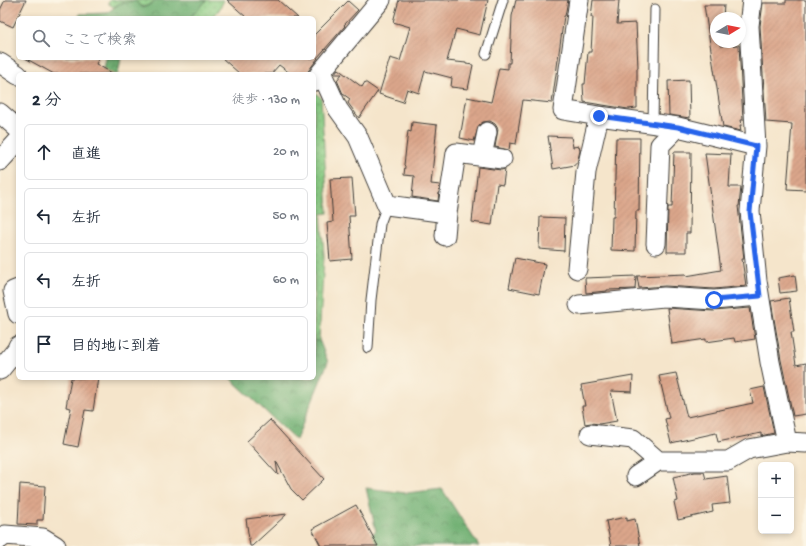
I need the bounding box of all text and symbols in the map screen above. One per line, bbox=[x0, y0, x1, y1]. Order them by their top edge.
north arrow bbox=[710, 12, 746, 48]
search box bbox=[16, 16, 316, 60]
icon: search bbox=[30, 27, 52, 49]
text: ここで検索 bbox=[62, 32, 137, 50]
text: 2 分 bbox=[32, 92, 61, 112]
text: 徒歩 · 130 m bbox=[232, 93, 300, 108]
route end bbox=[590, 107, 608, 125]
icon: ahead bbox=[33, 141, 55, 163]
text: 20 m bbox=[273, 145, 299, 160]
text: 直進 bbox=[71, 146, 101, 164]
icon: left bbox=[33, 205, 55, 227]
text: 50 m bbox=[272, 209, 299, 224]
text: 左折 bbox=[71, 210, 101, 228]
icon: left bbox=[33, 269, 55, 291]
text: 60 m bbox=[273, 273, 299, 288]
text: 左折 bbox=[71, 274, 101, 292]
route start bbox=[705, 291, 723, 309]
icon: arrive bbox=[33, 333, 55, 355]
text: 目的地に到着 bbox=[71, 338, 161, 356]
map controls bbox=[758, 462, 794, 534]
button: + bbox=[758, 462, 794, 498]
button: − bbox=[758, 498, 794, 534]

